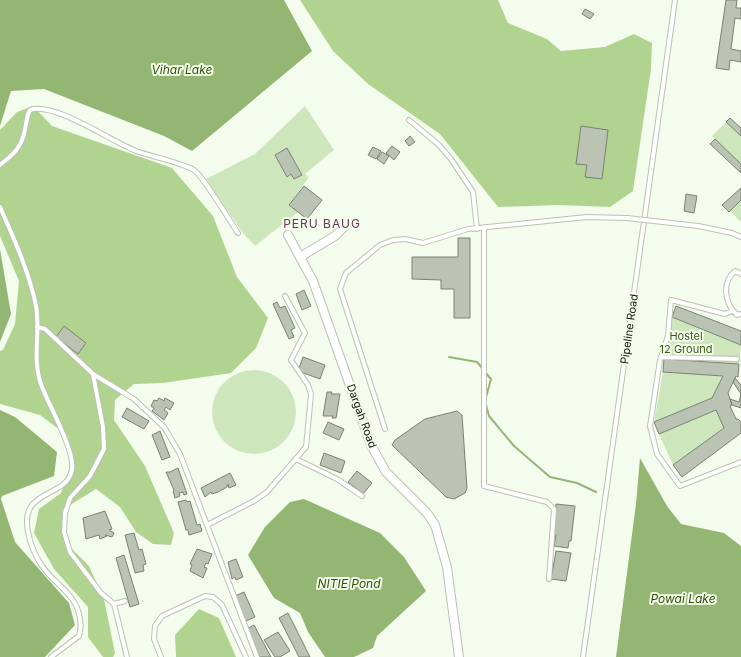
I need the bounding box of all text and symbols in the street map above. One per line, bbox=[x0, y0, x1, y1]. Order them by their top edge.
water label: Vihar Lake bbox=[152, 62, 213, 77]
district label: PERU BAUG bbox=[283, 216, 361, 231]
street label: Pipeline Road bbox=[617, 293, 641, 365]
park label: Hostel 12 Ground bbox=[660, 329, 712, 356]
street label: Dargah Road bbox=[344, 382, 380, 450]
water label: NITIE Pond bbox=[317, 576, 381, 591]
water label: Powai Lake bbox=[650, 591, 716, 606]

